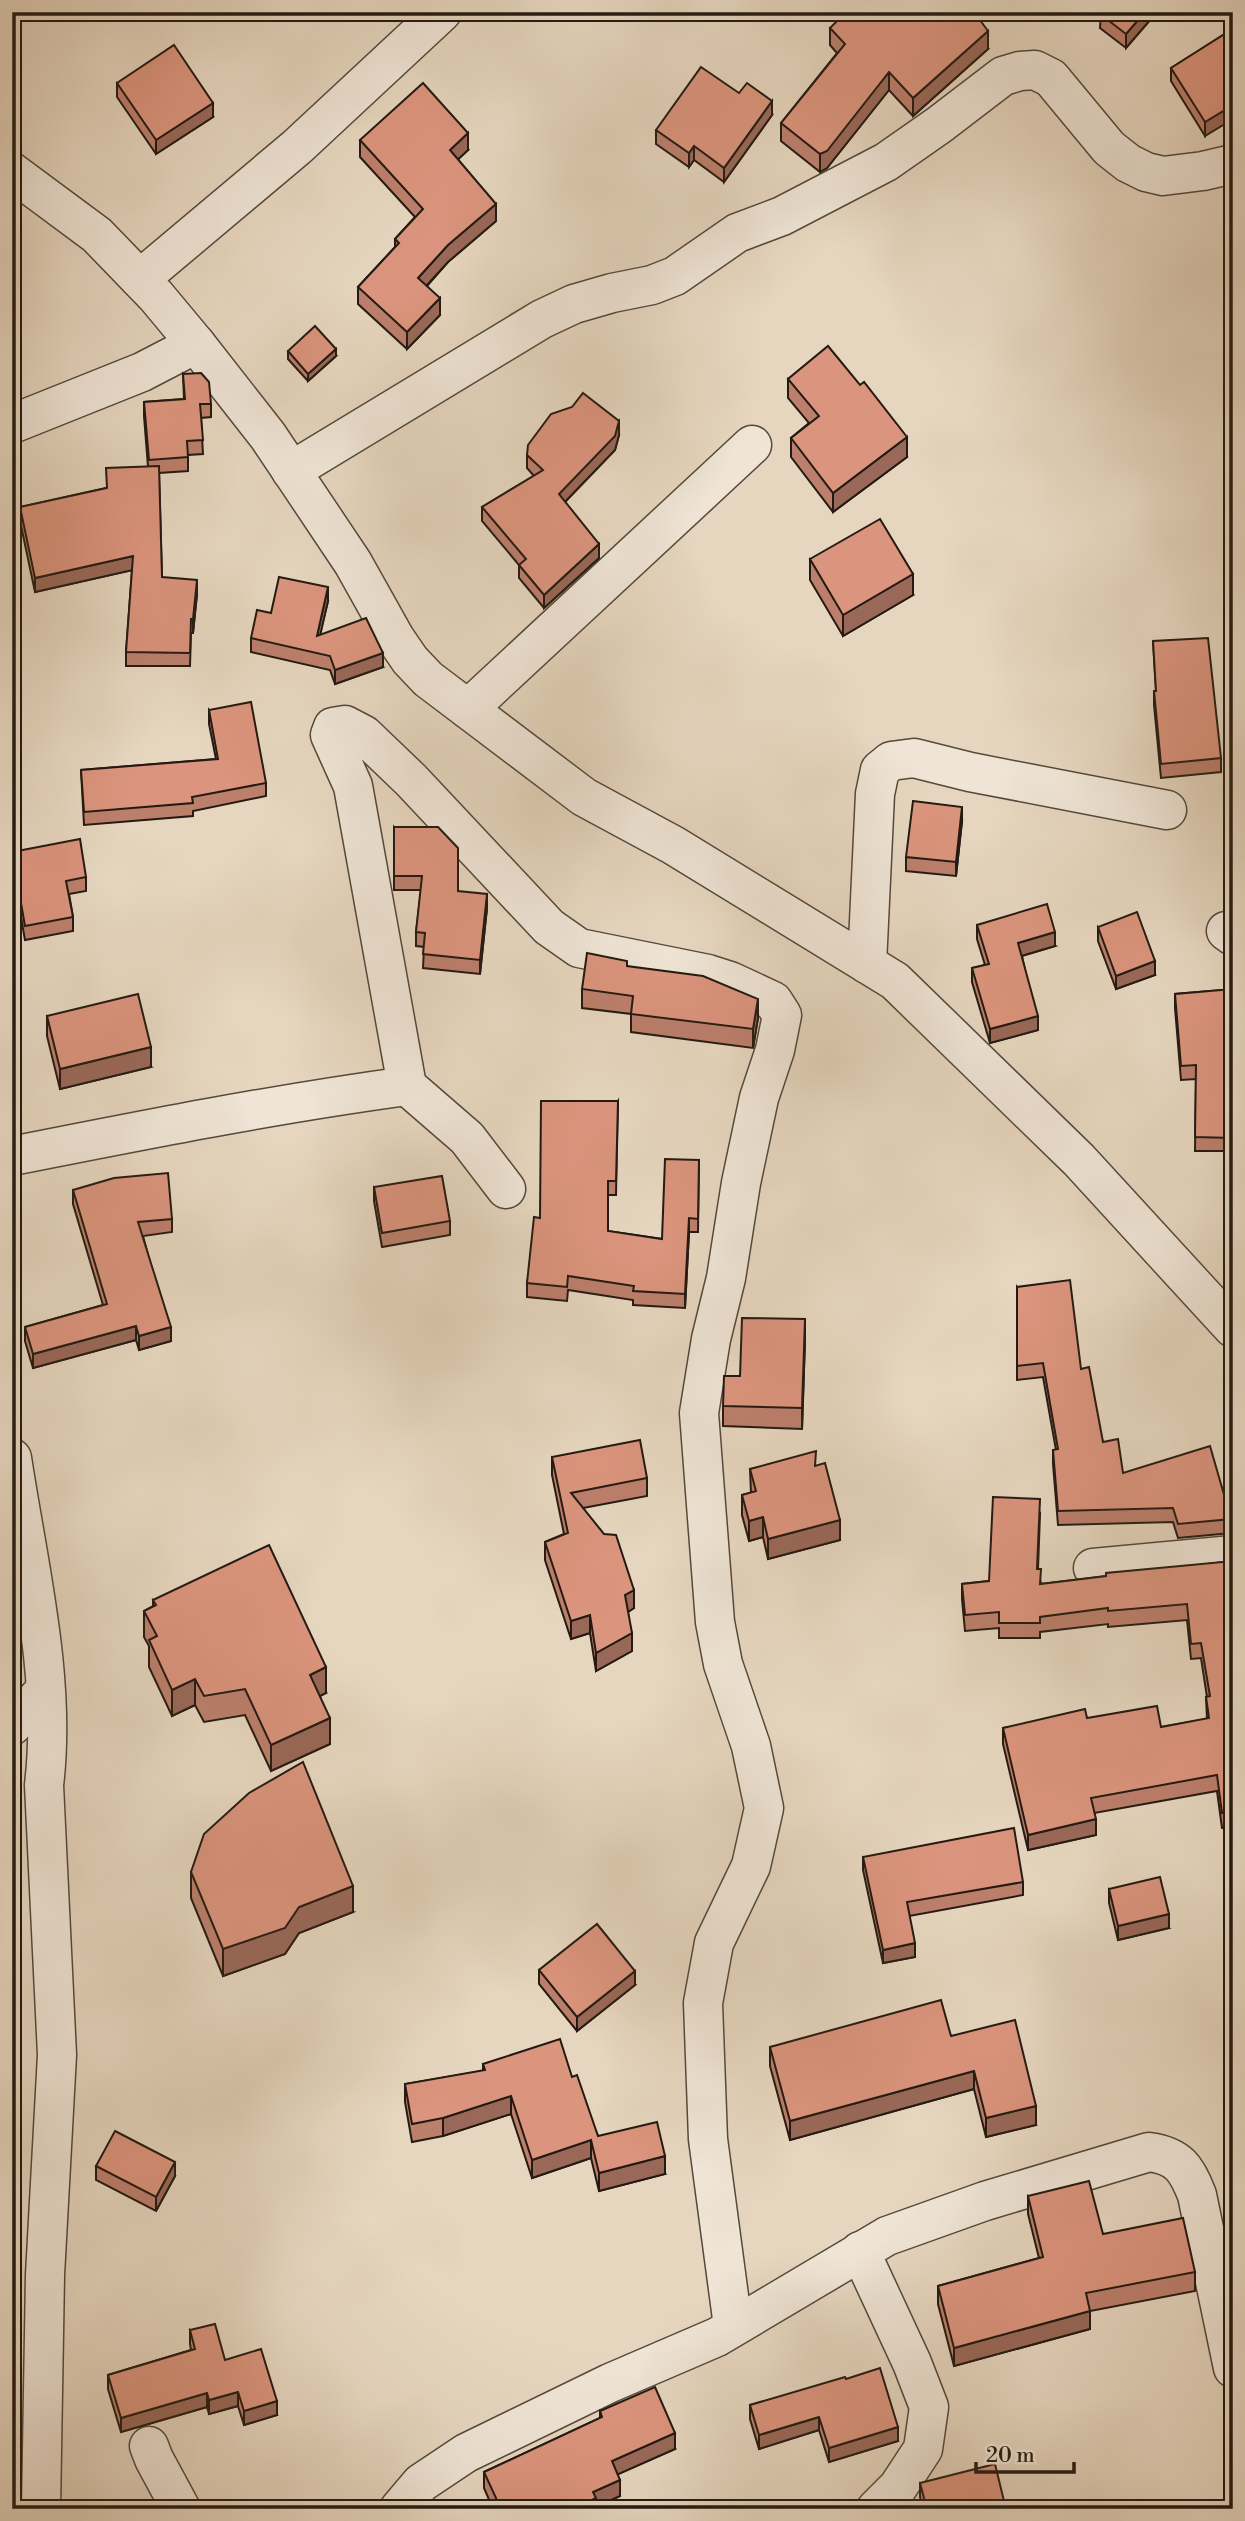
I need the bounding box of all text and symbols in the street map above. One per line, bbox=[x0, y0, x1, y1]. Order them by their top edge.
scale bar bbox=[976, 2430, 1074, 2474]
text: 20 m bbox=[986, 2443, 1035, 2469]

